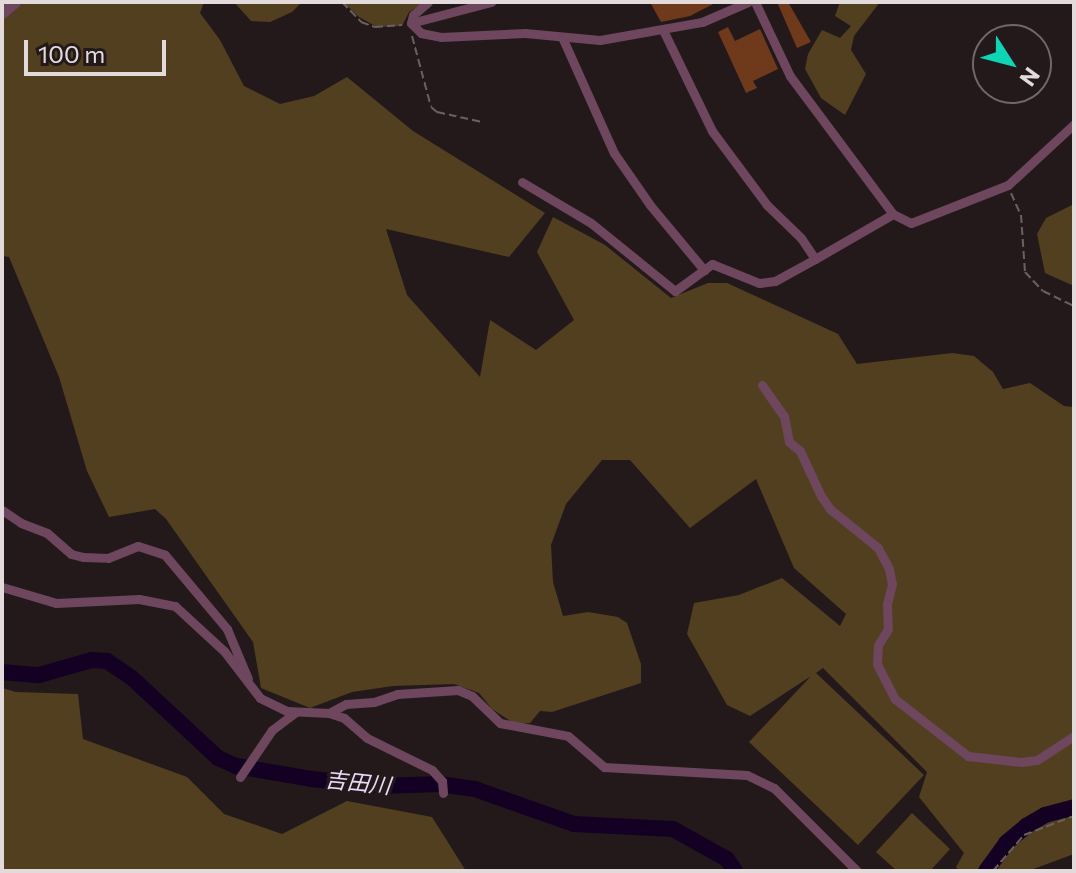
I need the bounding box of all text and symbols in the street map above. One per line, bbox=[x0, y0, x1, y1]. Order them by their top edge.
scale bar bbox=[28, 24, 170, 74]
north arrow bbox=[972, 24, 1052, 104]
text: 100 m bbox=[38, 39, 105, 68]
text: N bbox=[1014, 63, 1046, 92]
water label: 吉田川 bbox=[324, 765, 392, 799]

